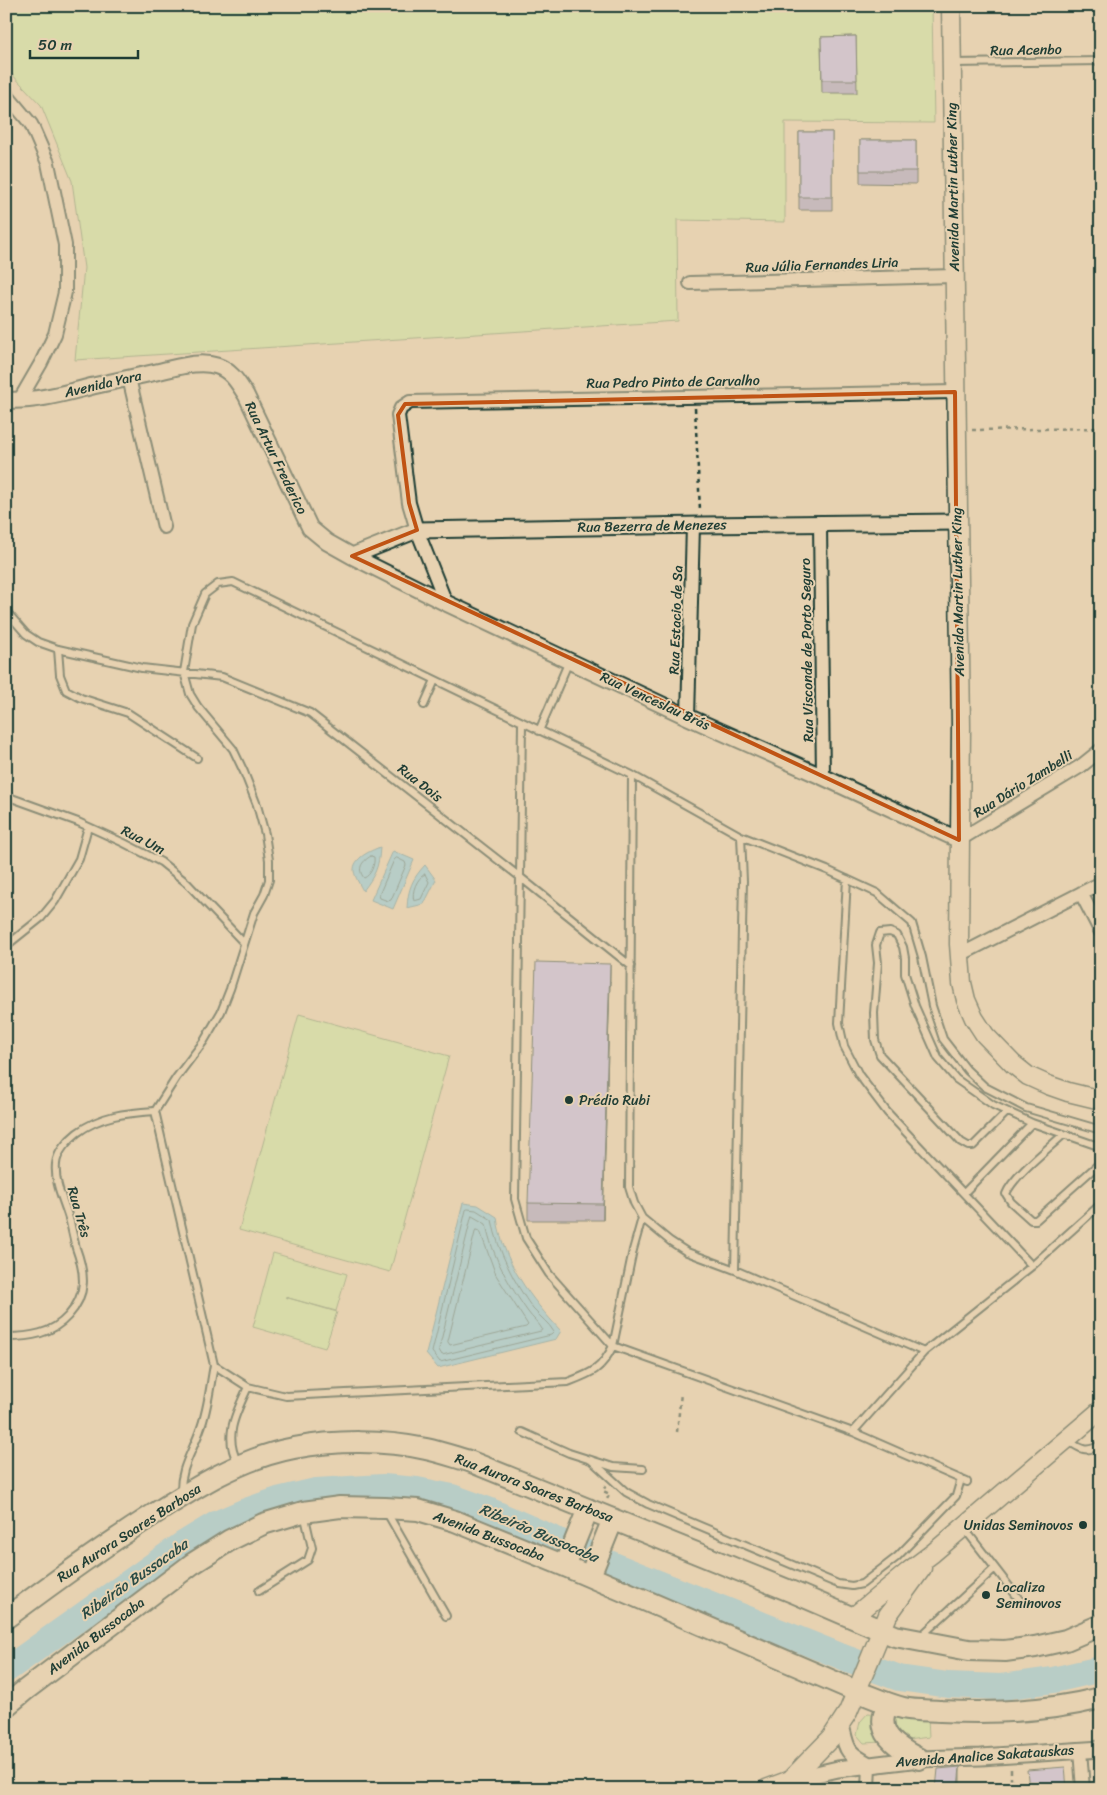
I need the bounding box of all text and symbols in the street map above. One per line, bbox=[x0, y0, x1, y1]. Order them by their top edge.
scale bar bbox=[30, 28, 138, 60]
text: 50 m bbox=[38, 32, 73, 58]
street label: Rua Acenbo bbox=[990, 37, 1062, 63]
street label: Avenida Martin Luther King bbox=[939, 102, 967, 273]
street label: Rua Júlia Fernandes Liria bbox=[745, 250, 899, 280]
street label: Avenida Yara bbox=[61, 363, 145, 405]
street label: Rua Pedro Pinto de Carvalho bbox=[586, 368, 760, 396]
street label: Rua Artur Frederico bbox=[238, 397, 314, 519]
street label: Avenida Martin Luther King bbox=[944, 507, 972, 678]
street label: Rua Bezerra de Menezes bbox=[577, 512, 727, 540]
street label: Rua Visconde de Porto Seguro bbox=[793, 558, 821, 742]
street label: Rua Estacio de Sa bbox=[662, 565, 690, 675]
street label: Rua Venceslau Brás bbox=[596, 665, 714, 738]
street label: Rua Dário Zambelli bbox=[968, 743, 1079, 825]
street label: Rua Dois bbox=[392, 757, 449, 809]
street label: Rua Um bbox=[117, 818, 170, 862]
place label: Prédio Rubi bbox=[579, 1088, 651, 1113]
marker: Prédio Rubi bbox=[563, 1094, 575, 1106]
street label: Rua Três bbox=[60, 1183, 98, 1241]
street label: Rua Aurora Soares Barbosa bbox=[451, 1446, 618, 1530]
street label: Rua Aurora Soares Barbosa bbox=[52, 1476, 207, 1589]
water label: Ribeirão Bussocaba bbox=[475, 1496, 605, 1571]
street label: Avenida Bussocaba bbox=[429, 1503, 548, 1569]
place label: Unidas Seminovos bbox=[964, 1513, 1074, 1538]
marker: Unidas Seminovos bbox=[1077, 1519, 1089, 1531]
water label: Ribeirão Bussocaba bbox=[74, 1530, 196, 1626]
place label: Localiza Seminovos bbox=[996, 1575, 1062, 1616]
marker: Localiza Seminovos bbox=[980, 1589, 992, 1601]
street label: Avenida Bussocaba bbox=[41, 1591, 150, 1682]
street label: Avenida Analice Sakatauskas bbox=[894, 1737, 1076, 1775]

